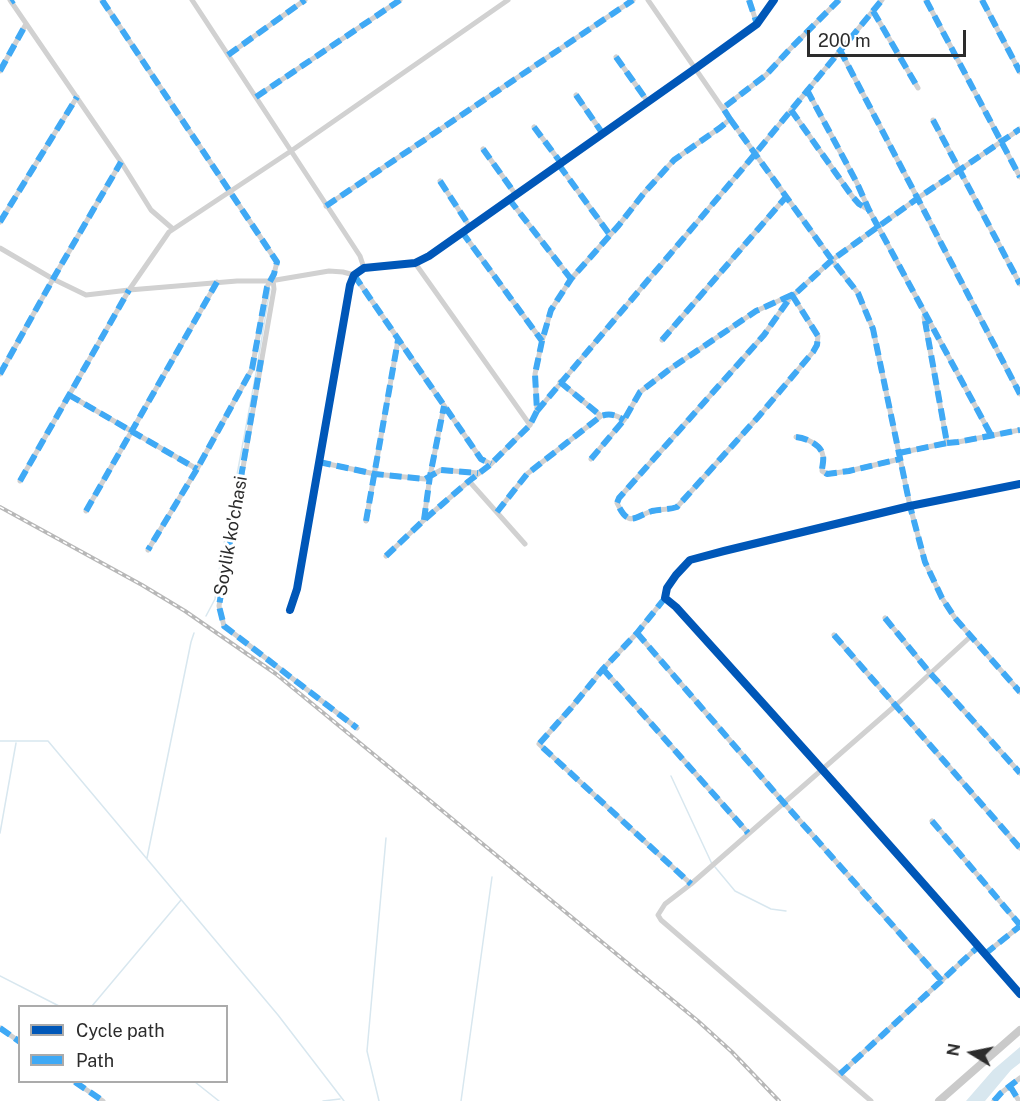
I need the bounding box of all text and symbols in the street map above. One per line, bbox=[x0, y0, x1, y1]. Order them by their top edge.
scale bar bbox=[810, 18, 969, 56]
text: 200 m bbox=[818, 30, 871, 51]
street label: Soylik ko'chasi bbox=[210, 474, 252, 598]
legend bbox=[18, 1005, 228, 1083]
text: Cycle path bbox=[76, 1020, 165, 1041]
north arrow bbox=[942, 1023, 1002, 1083]
text: N bbox=[943, 1042, 964, 1058]
text: Path bbox=[76, 1050, 114, 1071]

